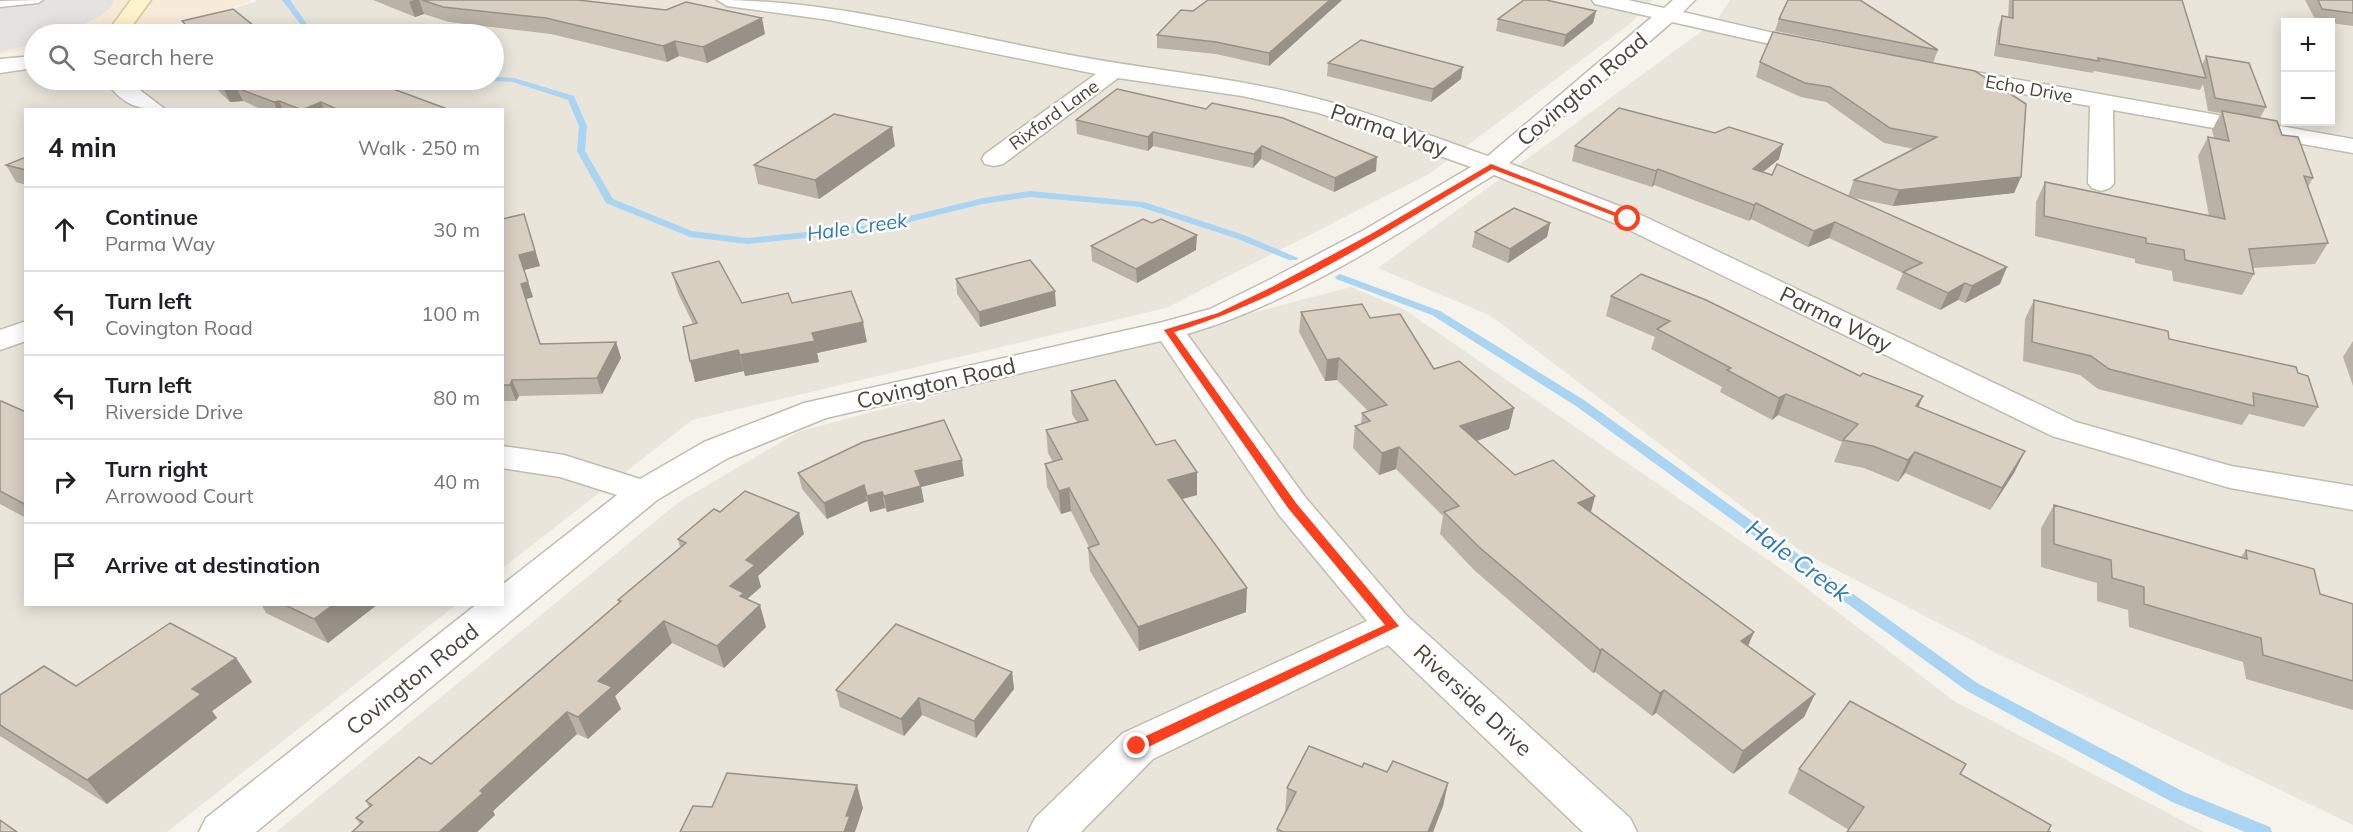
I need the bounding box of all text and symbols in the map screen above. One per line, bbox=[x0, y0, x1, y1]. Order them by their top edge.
map controls bbox=[2281, 18, 2335, 126]
button: + bbox=[2281, 18, 2335, 72]
search box bbox=[24, 24, 504, 90]
street label: Covington Road bbox=[1511, 26, 1653, 152]
icon: search bbox=[45, 41, 78, 74]
text: Search here bbox=[93, 43, 214, 71]
street label: Echo Drive bbox=[1984, 70, 2075, 108]
button: − bbox=[2281, 72, 2335, 126]
street label: Rixford Lane bbox=[1004, 74, 1103, 155]
street label: Parma Way bbox=[1327, 97, 1451, 163]
text: 4 min bbox=[48, 131, 117, 164]
text: Walk · 250 m bbox=[358, 135, 480, 160]
text: Continue bbox=[105, 203, 198, 231]
route start bbox=[1614, 205, 1640, 231]
water label: Hale Creek bbox=[805, 207, 909, 246]
icon: ahead bbox=[48, 213, 81, 246]
text: 30 m bbox=[433, 217, 480, 242]
text: Parma Way bbox=[105, 231, 215, 256]
street label: Parma Way bbox=[1775, 280, 1897, 358]
text: Turn left bbox=[105, 287, 192, 315]
icon: left bbox=[48, 297, 81, 330]
text: 100 m bbox=[421, 301, 480, 326]
text: Covington Road bbox=[105, 315, 253, 340]
street label: Covington Road bbox=[854, 351, 1018, 415]
text: Turn left bbox=[105, 371, 192, 399]
icon: left bbox=[48, 381, 81, 414]
text: 80 m bbox=[433, 385, 480, 410]
text: Riverside Drive bbox=[105, 399, 243, 424]
text: Turn right bbox=[105, 455, 208, 483]
icon: right bbox=[48, 465, 81, 498]
text: 40 m bbox=[433, 469, 480, 494]
text: Arrowood Court bbox=[105, 483, 253, 508]
water label: Hale Creek bbox=[1741, 512, 1857, 608]
icon: arrive bbox=[48, 549, 81, 582]
text: Arrive at destination bbox=[105, 551, 320, 579]
street label: Covington Road bbox=[340, 617, 484, 741]
street label: Riverside Drive bbox=[1408, 638, 1538, 762]
route end bbox=[1123, 732, 1149, 758]

